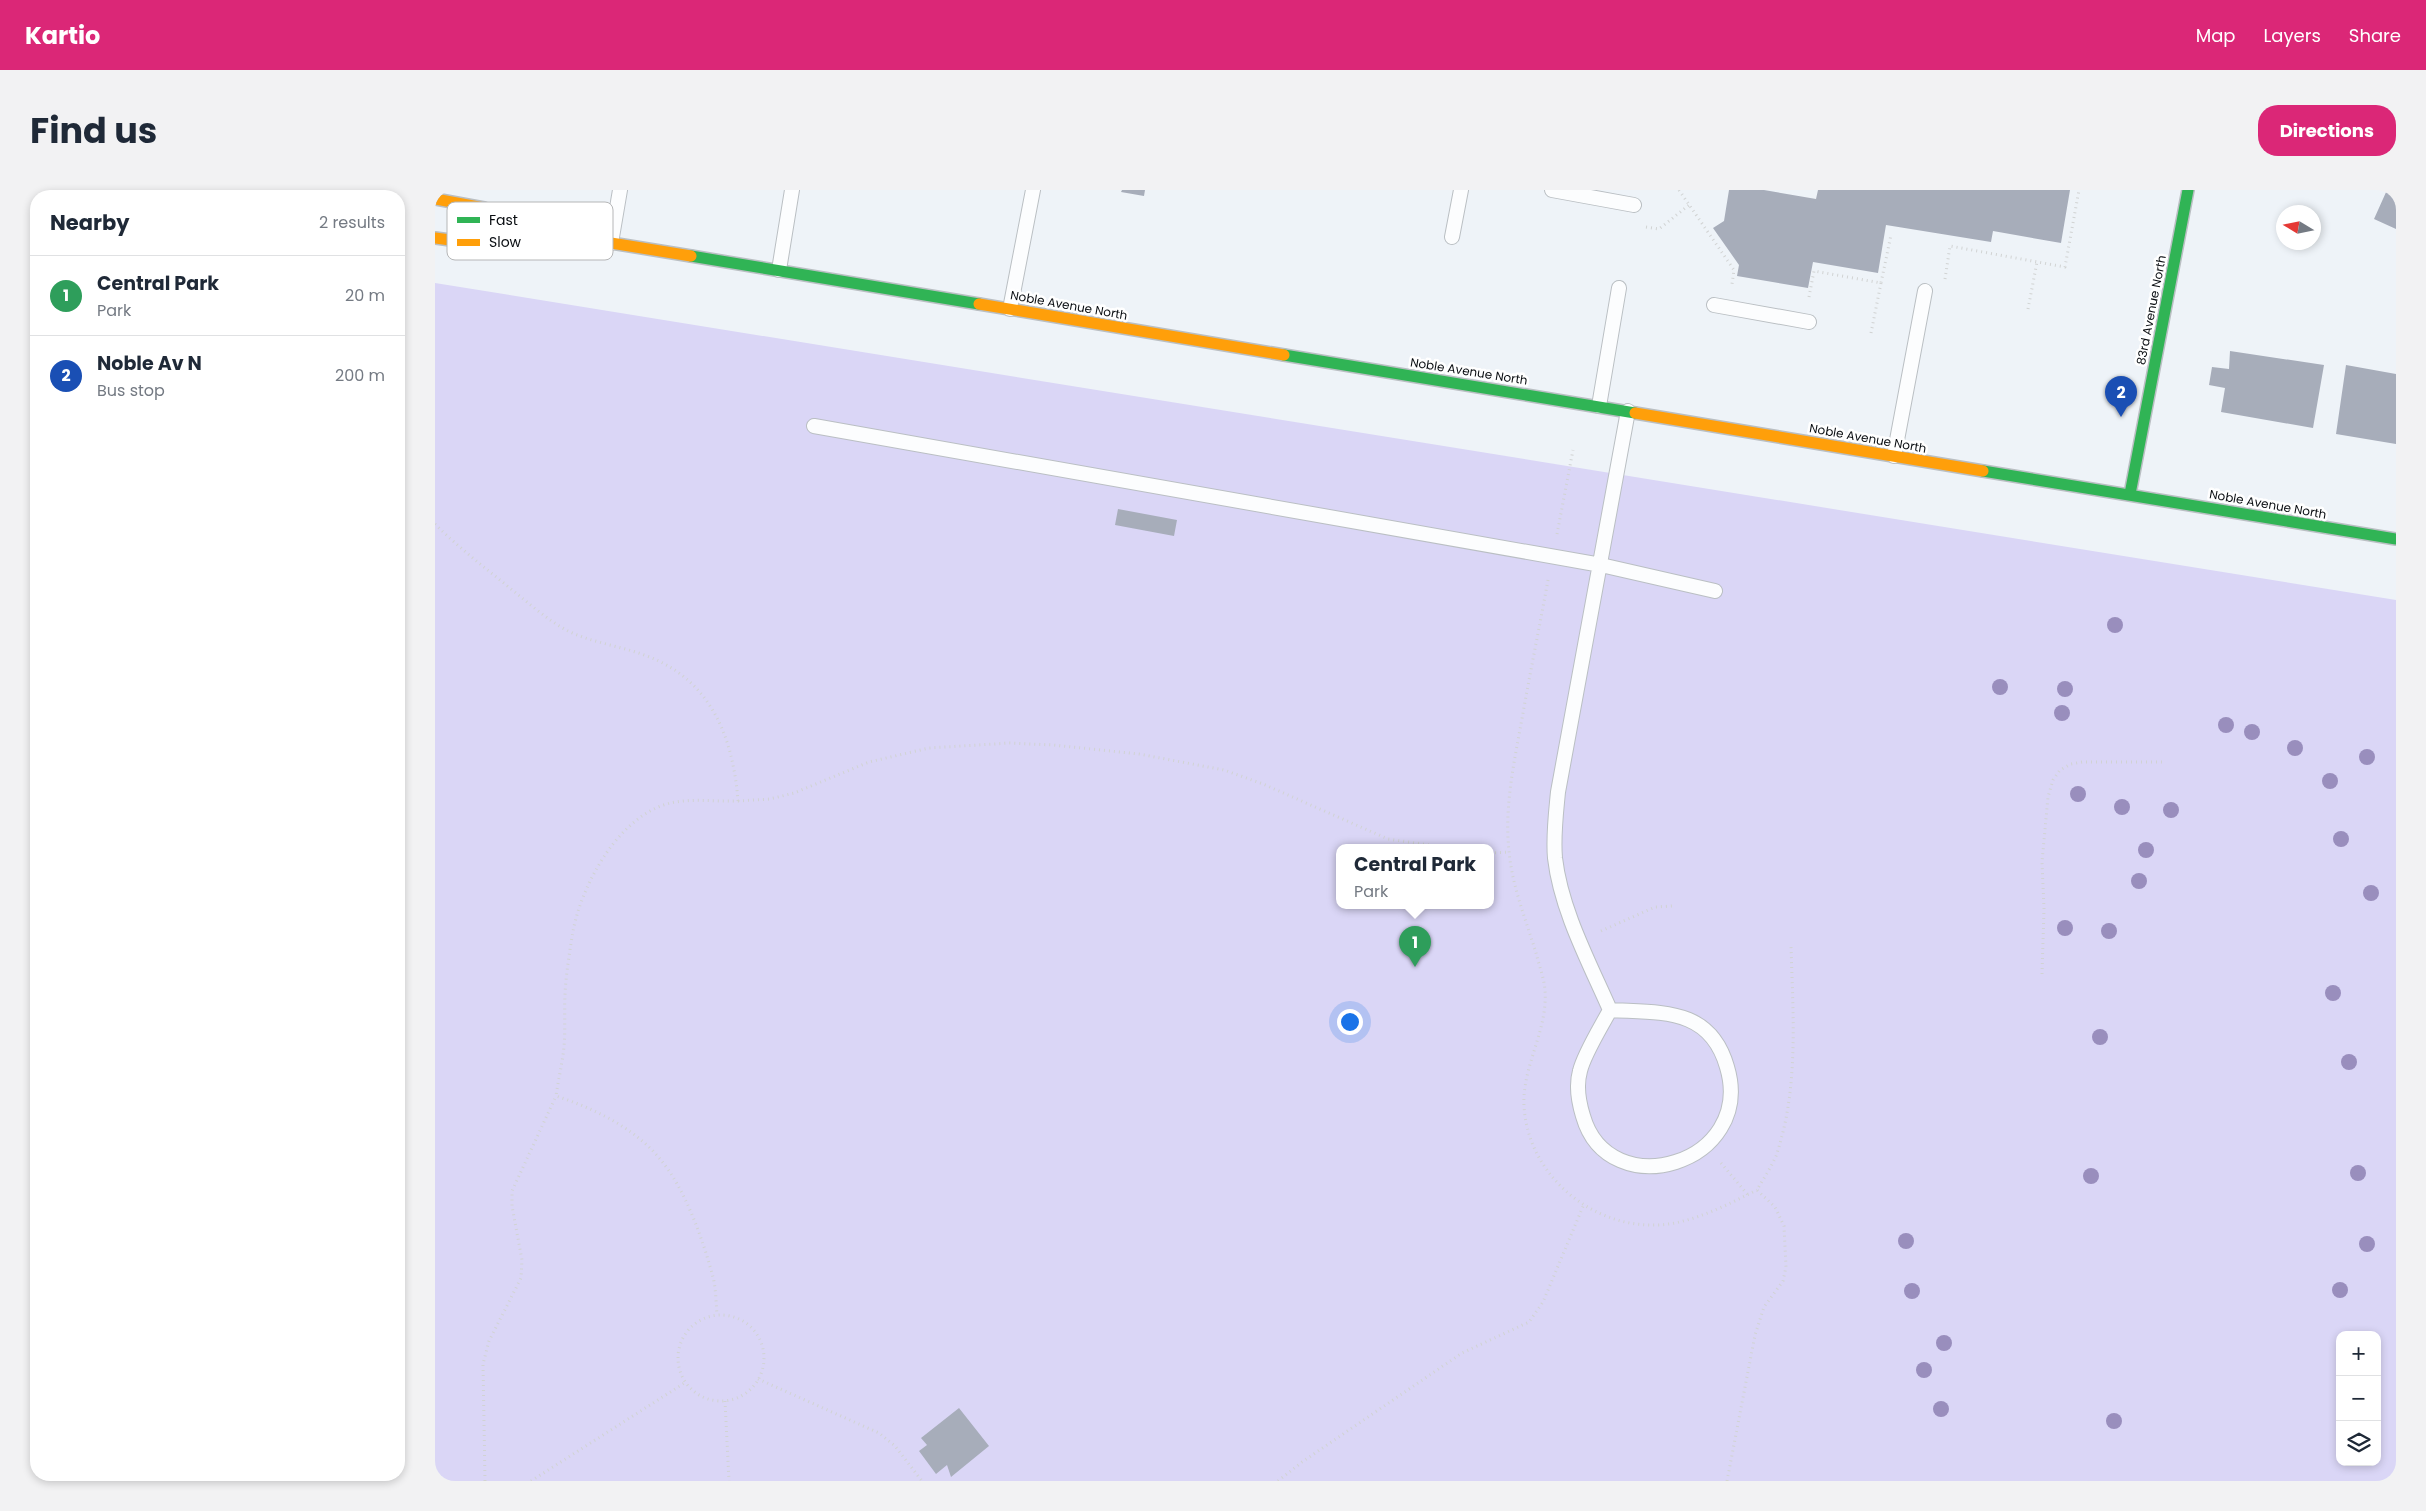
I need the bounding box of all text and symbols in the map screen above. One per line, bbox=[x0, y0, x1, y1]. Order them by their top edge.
text: Kartio bbox=[25, 19, 100, 52]
text: Map bbox=[2196, 23, 2236, 48]
text: Layers bbox=[2264, 23, 2321, 48]
text: Share bbox=[2349, 23, 2401, 48]
button: Directions bbox=[2258, 105, 2396, 156]
text: Find us bbox=[30, 106, 157, 155]
legend bbox=[447, 202, 613, 260]
north arrow bbox=[2276, 205, 2321, 250]
text: Nearby bbox=[50, 208, 130, 237]
text: Fast bbox=[489, 210, 518, 230]
text: 2 results bbox=[319, 211, 385, 234]
text: Slow bbox=[489, 232, 522, 252]
street label: 83rd Avenue North bbox=[2132, 254, 2170, 366]
text: Central Park bbox=[97, 270, 219, 297]
text: 1 bbox=[63, 284, 69, 307]
text: 20 m bbox=[345, 284, 385, 307]
street label: Noble Avenue North bbox=[1009, 286, 1129, 324]
text: Park bbox=[97, 299, 131, 322]
text: Noble Av N bbox=[97, 350, 202, 377]
street label: Noble Avenue North bbox=[1409, 353, 1529, 389]
text: 2 bbox=[61, 364, 71, 387]
text: 200 m bbox=[335, 364, 385, 387]
pin: 2 bbox=[2105, 376, 2137, 417]
text: Bus stop bbox=[97, 379, 165, 402]
street label: Noble Avenue North bbox=[1808, 419, 1928, 457]
street label: Noble Avenue North bbox=[2208, 485, 2328, 523]
popup bbox=[1336, 844, 1494, 909]
text: Central Park bbox=[1354, 851, 1476, 878]
text: Park bbox=[1354, 880, 1388, 903]
pin: 1 bbox=[1399, 926, 1431, 967]
your location bbox=[1337, 1009, 1363, 1035]
map controls bbox=[2336, 1331, 2381, 1466]
button: + bbox=[2336, 1331, 2381, 1376]
button: − bbox=[2336, 1376, 2381, 1421]
button: layers bbox=[2336, 1421, 2381, 1466]

